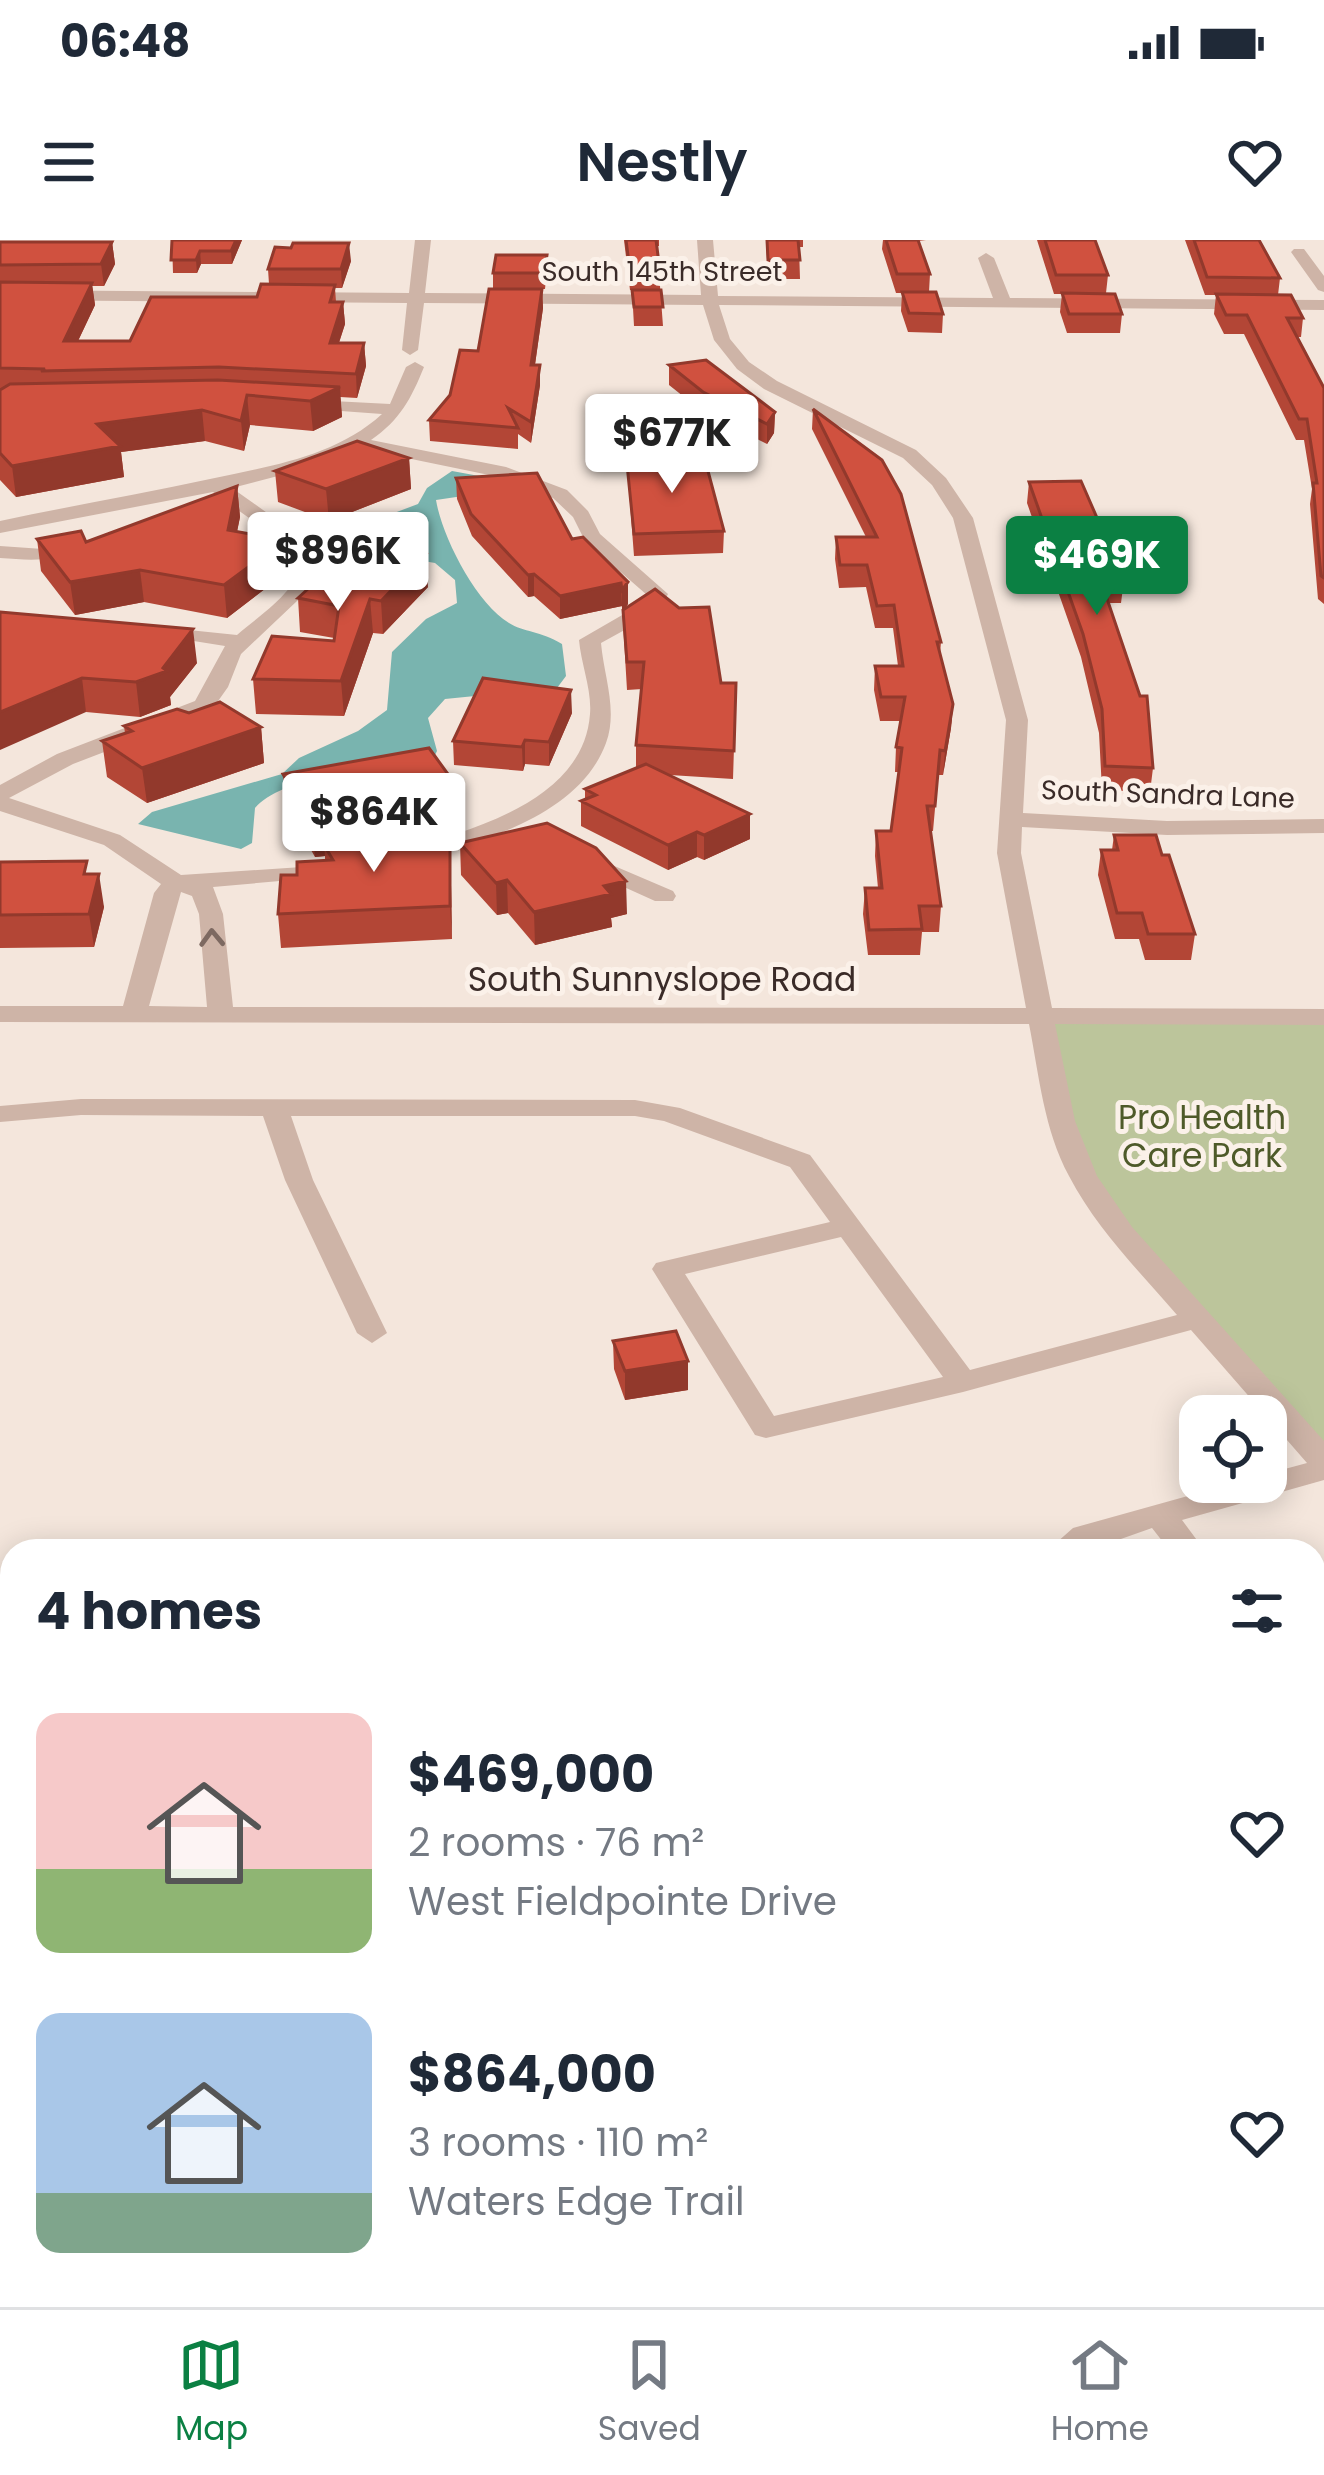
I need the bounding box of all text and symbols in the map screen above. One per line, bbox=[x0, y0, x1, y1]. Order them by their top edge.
text: 06:48 bbox=[60, 10, 190, 73]
text: Nestly bbox=[576, 124, 748, 200]
icon: menu bbox=[36, 129, 102, 195]
icon: heart bbox=[1222, 129, 1288, 195]
street label: South 145th Street bbox=[542, 253, 782, 290]
pin: $677K bbox=[588, 394, 756, 496]
text: $677K bbox=[612, 405, 732, 460]
pin: $896K bbox=[254, 512, 422, 614]
pin: $469K bbox=[1013, 516, 1181, 618]
text: $896K bbox=[275, 523, 401, 578]
text: $469K bbox=[1033, 527, 1161, 582]
street label: South Sandra Lane bbox=[1041, 771, 1295, 817]
pin: $864K bbox=[290, 773, 458, 875]
text: $864K bbox=[309, 784, 439, 839]
one-way arrow bbox=[199, 928, 225, 947]
street label: South Sunnyslope Road bbox=[468, 956, 856, 1003]
park label: Pro Health Care Park bbox=[1118, 1094, 1286, 1179]
map controls bbox=[1179, 1395, 1287, 1503]
button: locate bbox=[1179, 1395, 1287, 1503]
text: 4 homes bbox=[36, 1575, 262, 1647]
icon: filters bbox=[1224, 1578, 1290, 1644]
text: $469,000 bbox=[408, 1738, 654, 1810]
icon: home bbox=[132, 1761, 276, 1905]
icon: heart bbox=[1224, 1800, 1290, 1866]
text: 2 rooms · 76 m² bbox=[408, 1815, 704, 1870]
text: West Fieldpointe Drive bbox=[408, 1874, 837, 1929]
text: $864,000 bbox=[408, 2038, 656, 2110]
icon: home bbox=[132, 2061, 276, 2205]
icon: heart bbox=[1224, 2100, 1290, 2166]
text: 3 rooms · 110 m² bbox=[408, 2115, 708, 2170]
text: Waters Edge Trail bbox=[408, 2174, 745, 2229]
tab: Map bbox=[175, 2332, 248, 2454]
tab: Saved bbox=[598, 2332, 701, 2454]
tab: Home bbox=[1051, 2332, 1149, 2454]

